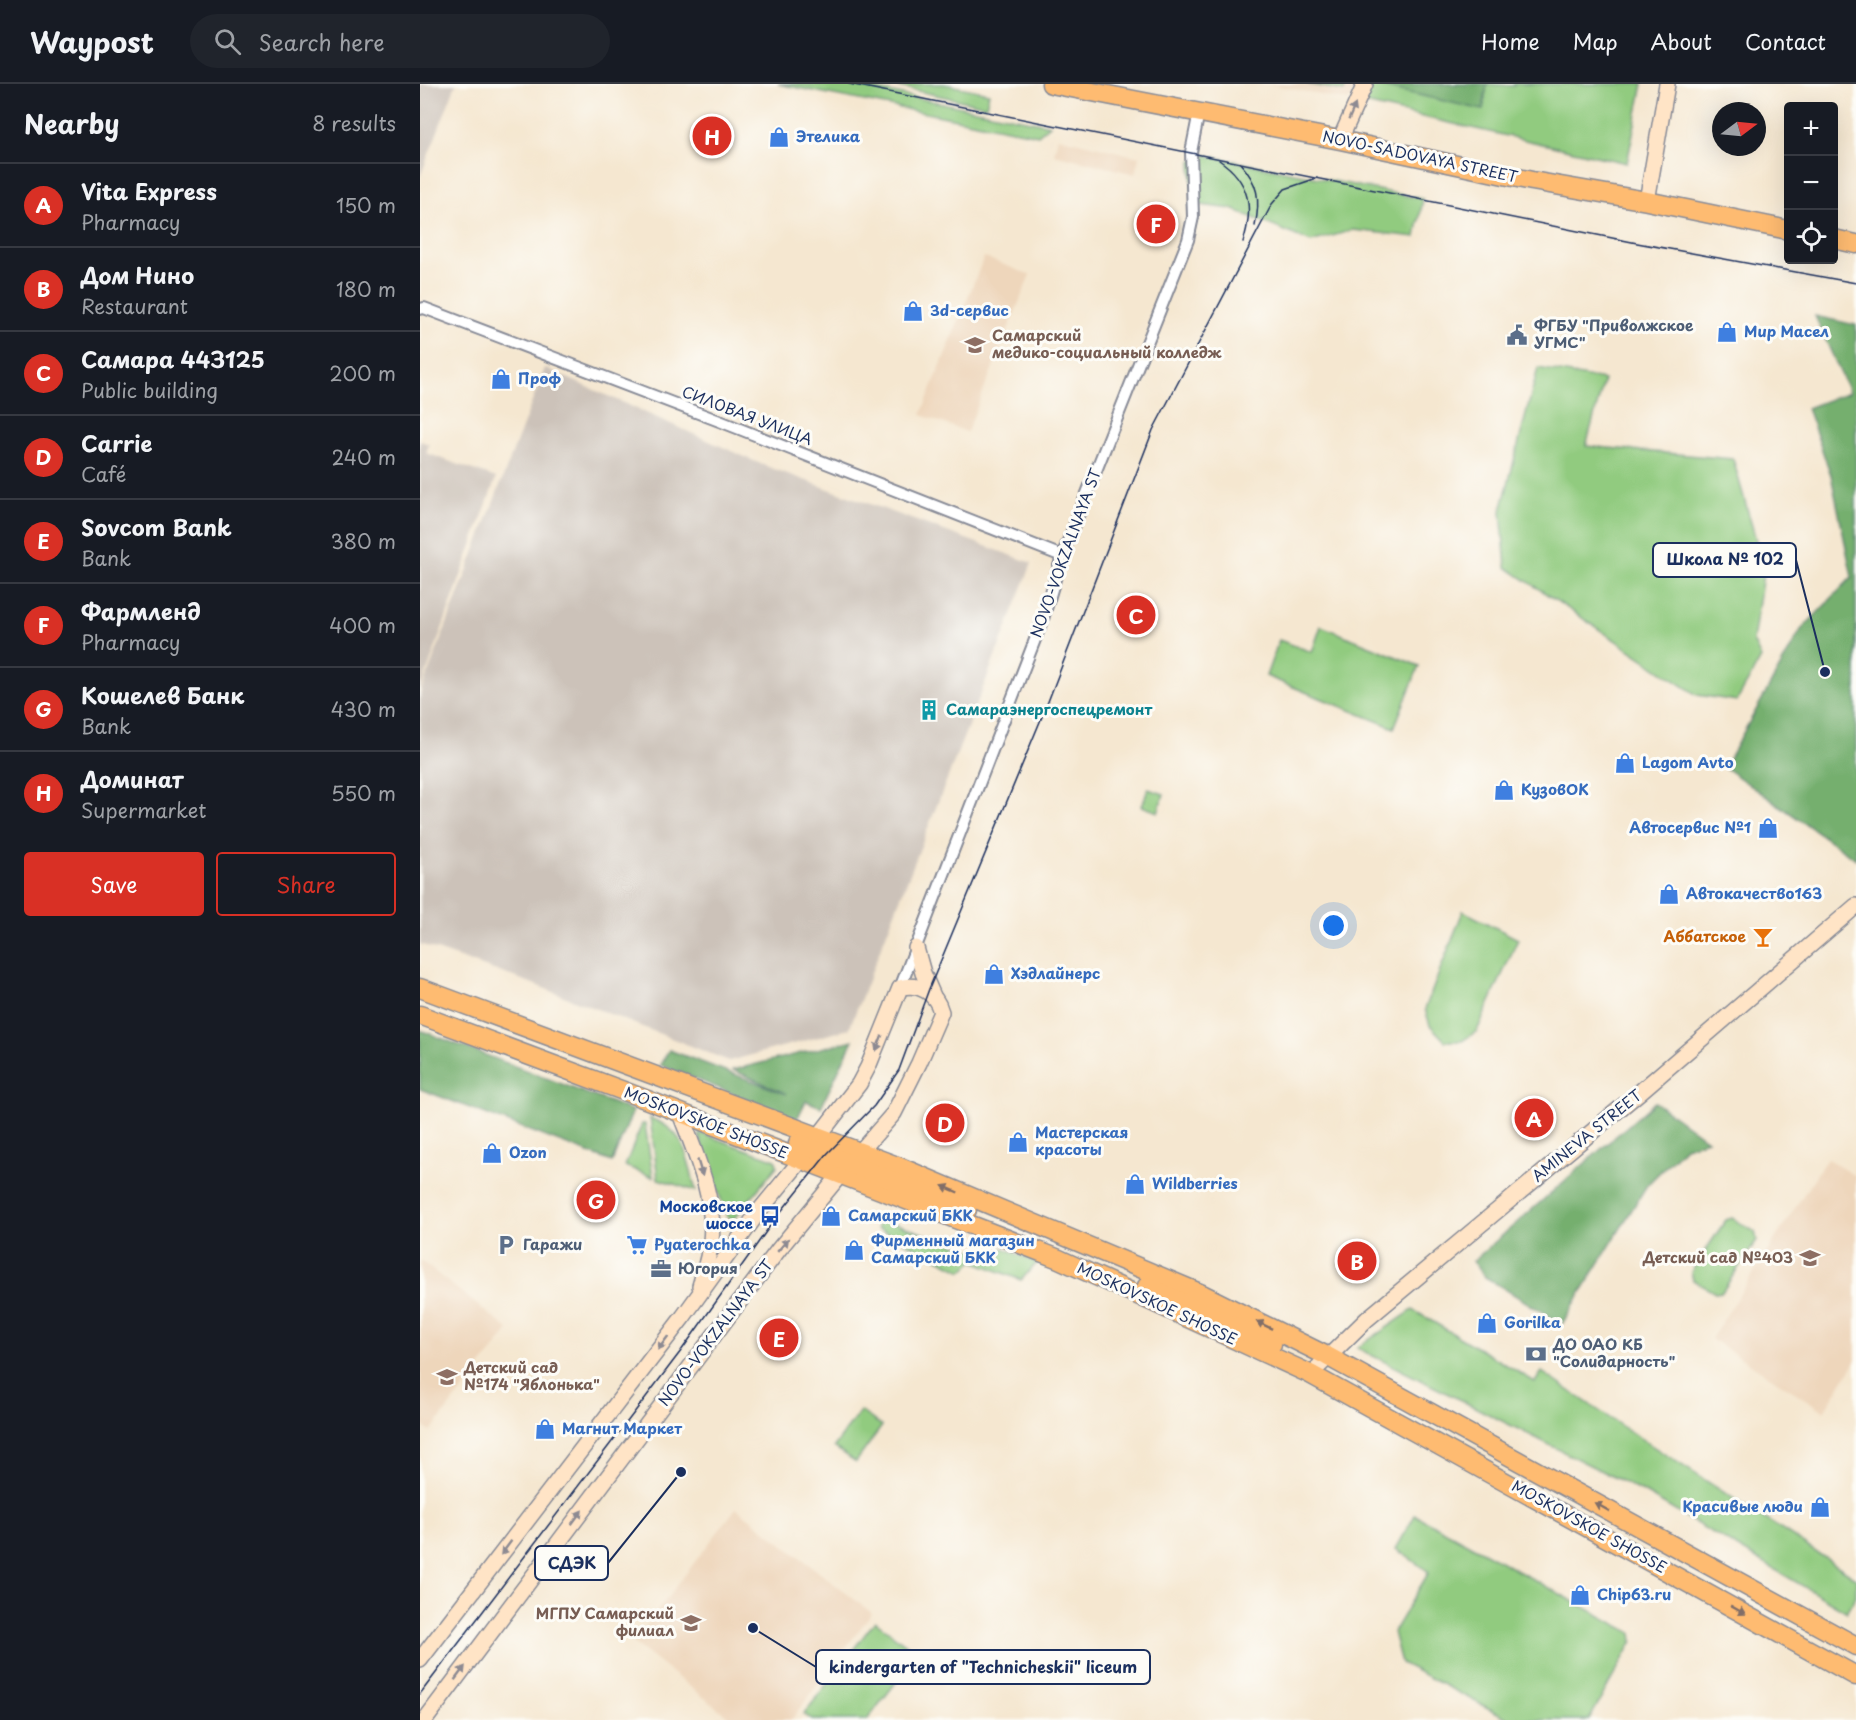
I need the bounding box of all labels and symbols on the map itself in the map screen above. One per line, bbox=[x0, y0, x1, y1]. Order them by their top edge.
one-way arrow bbox=[1347, 102, 1357, 120]
north arrow bbox=[1712, 102, 1766, 156]
pin: H bbox=[692, 113, 732, 158]
place label: Этелика bbox=[796, 124, 861, 147]
street label: NOVO-SADOVAYA STREET bbox=[1321, 124, 1521, 188]
shop icon: Этелика bbox=[767, 125, 791, 149]
pin: F bbox=[1136, 202, 1176, 246]
place label: 3d-сервис bbox=[930, 298, 1009, 321]
shop icon: 3d-сервис bbox=[901, 299, 925, 323]
place label: ФГБУ "Приволжское УГМС" bbox=[1534, 313, 1694, 353]
place label: Мир Масел bbox=[1744, 319, 1829, 342]
shop icon: Мир Масел bbox=[1715, 320, 1739, 344]
place label: Самарский медико-социальный колледж bbox=[992, 323, 1222, 363]
public building icon: ФГБУ "Приволжское УГМС" bbox=[1505, 323, 1529, 347]
school or university icon: Самарский медико-социальный колледж bbox=[963, 333, 987, 357]
place label: Проф bbox=[518, 366, 561, 389]
shop icon: Проф bbox=[489, 367, 513, 391]
street label: СИЛОВАЯ УЛИЦА bbox=[679, 379, 816, 450]
street label: NOVO-VOKZALNAYA ST bbox=[1023, 464, 1106, 640]
callout: Школа № 102 bbox=[1653, 543, 1796, 577]
text: Школа № 102 bbox=[1666, 546, 1784, 570]
pin: C bbox=[1116, 592, 1156, 638]
place label: Самараэнергоспецремонт bbox=[946, 697, 1153, 720]
building icon: Самараэнергоспецремонт bbox=[917, 698, 941, 722]
place label: Lagom Avto bbox=[1642, 750, 1734, 773]
shop icon: Lagom Avto bbox=[1613, 751, 1637, 775]
place label: КузовОК bbox=[1521, 777, 1589, 800]
shop icon: КузовОК bbox=[1492, 778, 1516, 802]
place label: Автосервис №1 bbox=[1629, 815, 1751, 838]
shop icon: Автосервис №1 bbox=[1756, 816, 1780, 840]
place label: Автокачество163 bbox=[1686, 881, 1822, 904]
shop icon: Автокачество163 bbox=[1657, 882, 1681, 906]
your location bbox=[1319, 911, 1348, 940]
place label: Аббатское bbox=[1664, 924, 1747, 947]
bar icon: Аббатское bbox=[1751, 925, 1775, 949]
place label: Хэдлайнерс bbox=[1011, 961, 1100, 984]
shop icon: Хэдлайнерс bbox=[982, 962, 1006, 986]
one-way arrow bbox=[874, 1034, 884, 1052]
street label: MOSKOVSKOE SHOSSE bbox=[621, 1080, 792, 1164]
street label: AMINEVA STREET bbox=[1528, 1086, 1646, 1186]
pin: A bbox=[1514, 1096, 1554, 1140]
pin: D bbox=[926, 1100, 964, 1146]
place label: Мастерская красоты bbox=[1035, 1120, 1128, 1160]
shop icon: Мастерская красоты bbox=[1006, 1130, 1030, 1154]
place label: Ozon bbox=[509, 1140, 547, 1163]
shop icon: Ozon bbox=[480, 1141, 504, 1165]
one-way arrow bbox=[696, 1159, 705, 1177]
place label: Wildberries bbox=[1152, 1171, 1238, 1194]
shop icon: Wildberries bbox=[1123, 1172, 1147, 1196]
pin: G bbox=[576, 1178, 615, 1222]
one-way arrow bbox=[941, 1184, 959, 1194]
place label: Московское шоссе bbox=[659, 1194, 754, 1234]
place label: Самарский БКК bbox=[848, 1203, 973, 1226]
bus stop icon: Московское шоссе bbox=[758, 1204, 782, 1228]
shop icon: Самарский БКК bbox=[819, 1204, 843, 1228]
place label: Фирменный магазин Самарский БКК bbox=[871, 1228, 1035, 1268]
place label: Гаражи bbox=[523, 1232, 582, 1255]
place label: Pyaterochka bbox=[654, 1232, 751, 1255]
parking icon: Гаражи bbox=[494, 1233, 518, 1257]
supermarket icon: Pyaterochka bbox=[625, 1233, 649, 1257]
one-way arrow bbox=[776, 1237, 789, 1252]
shop icon: Фирменный магазин Самарский БКК bbox=[842, 1238, 866, 1262]
pin: B bbox=[1338, 1238, 1376, 1284]
place label: Детский сад №403 bbox=[1642, 1245, 1793, 1268]
school or university icon: Детский сад №403 bbox=[1798, 1246, 1822, 1270]
street label: NOVO-VOKZALNAYA ST bbox=[652, 1253, 778, 1410]
street label: MOSKOVSKOE SHOSSE bbox=[1074, 1255, 1241, 1350]
place label: Югория bbox=[678, 1256, 738, 1279]
office icon: Югория bbox=[649, 1257, 673, 1281]
place label: Gorilka bbox=[1504, 1310, 1561, 1333]
shop icon: Gorilka bbox=[1475, 1311, 1499, 1335]
pin: E bbox=[760, 1316, 798, 1360]
one-way arrow bbox=[1255, 1320, 1273, 1330]
place label: ДО ОАО КБ "Солидарность" bbox=[1552, 1332, 1675, 1372]
one-way arrow bbox=[658, 1335, 670, 1350]
bank icon: ДО ОАО КБ "Солидарность" bbox=[1524, 1342, 1548, 1366]
place label: Детский сад №174 "Яблонька" bbox=[463, 1355, 600, 1395]
school or university icon: Детский сад №174 "Яблонька" bbox=[435, 1365, 459, 1389]
place label: Магнит Маркет bbox=[562, 1416, 683, 1439]
shop icon: Магнит Маркет bbox=[533, 1417, 557, 1441]
street label: MOSKOVSKOE SHOSSE bbox=[1508, 1473, 1671, 1578]
place label: Красивые люди bbox=[1683, 1494, 1803, 1517]
shop icon: Красивые люди bbox=[1808, 1495, 1832, 1519]
one-way arrow bbox=[1593, 1502, 1610, 1512]
one-way arrow bbox=[571, 1510, 583, 1526]
one-way arrow bbox=[501, 1540, 513, 1555]
callout: СДЭК bbox=[535, 1546, 608, 1580]
text: СДЭК bbox=[548, 1550, 596, 1574]
place label: Chip63.ru bbox=[1597, 1582, 1671, 1605]
shop icon: Chip63.ru bbox=[1568, 1583, 1592, 1607]
place label: МГПУ Самарский филиал bbox=[536, 1601, 674, 1641]
one-way arrow bbox=[1730, 1605, 1747, 1615]
school or university icon: МГПУ Самарский филиал bbox=[679, 1611, 703, 1635]
callout: kindergarten of "Technicheskii" liceum bbox=[816, 1650, 1150, 1684]
text: kindergarten of "Technicheskii" liceum bbox=[829, 1654, 1137, 1678]
one-way arrow bbox=[453, 1666, 465, 1681]

